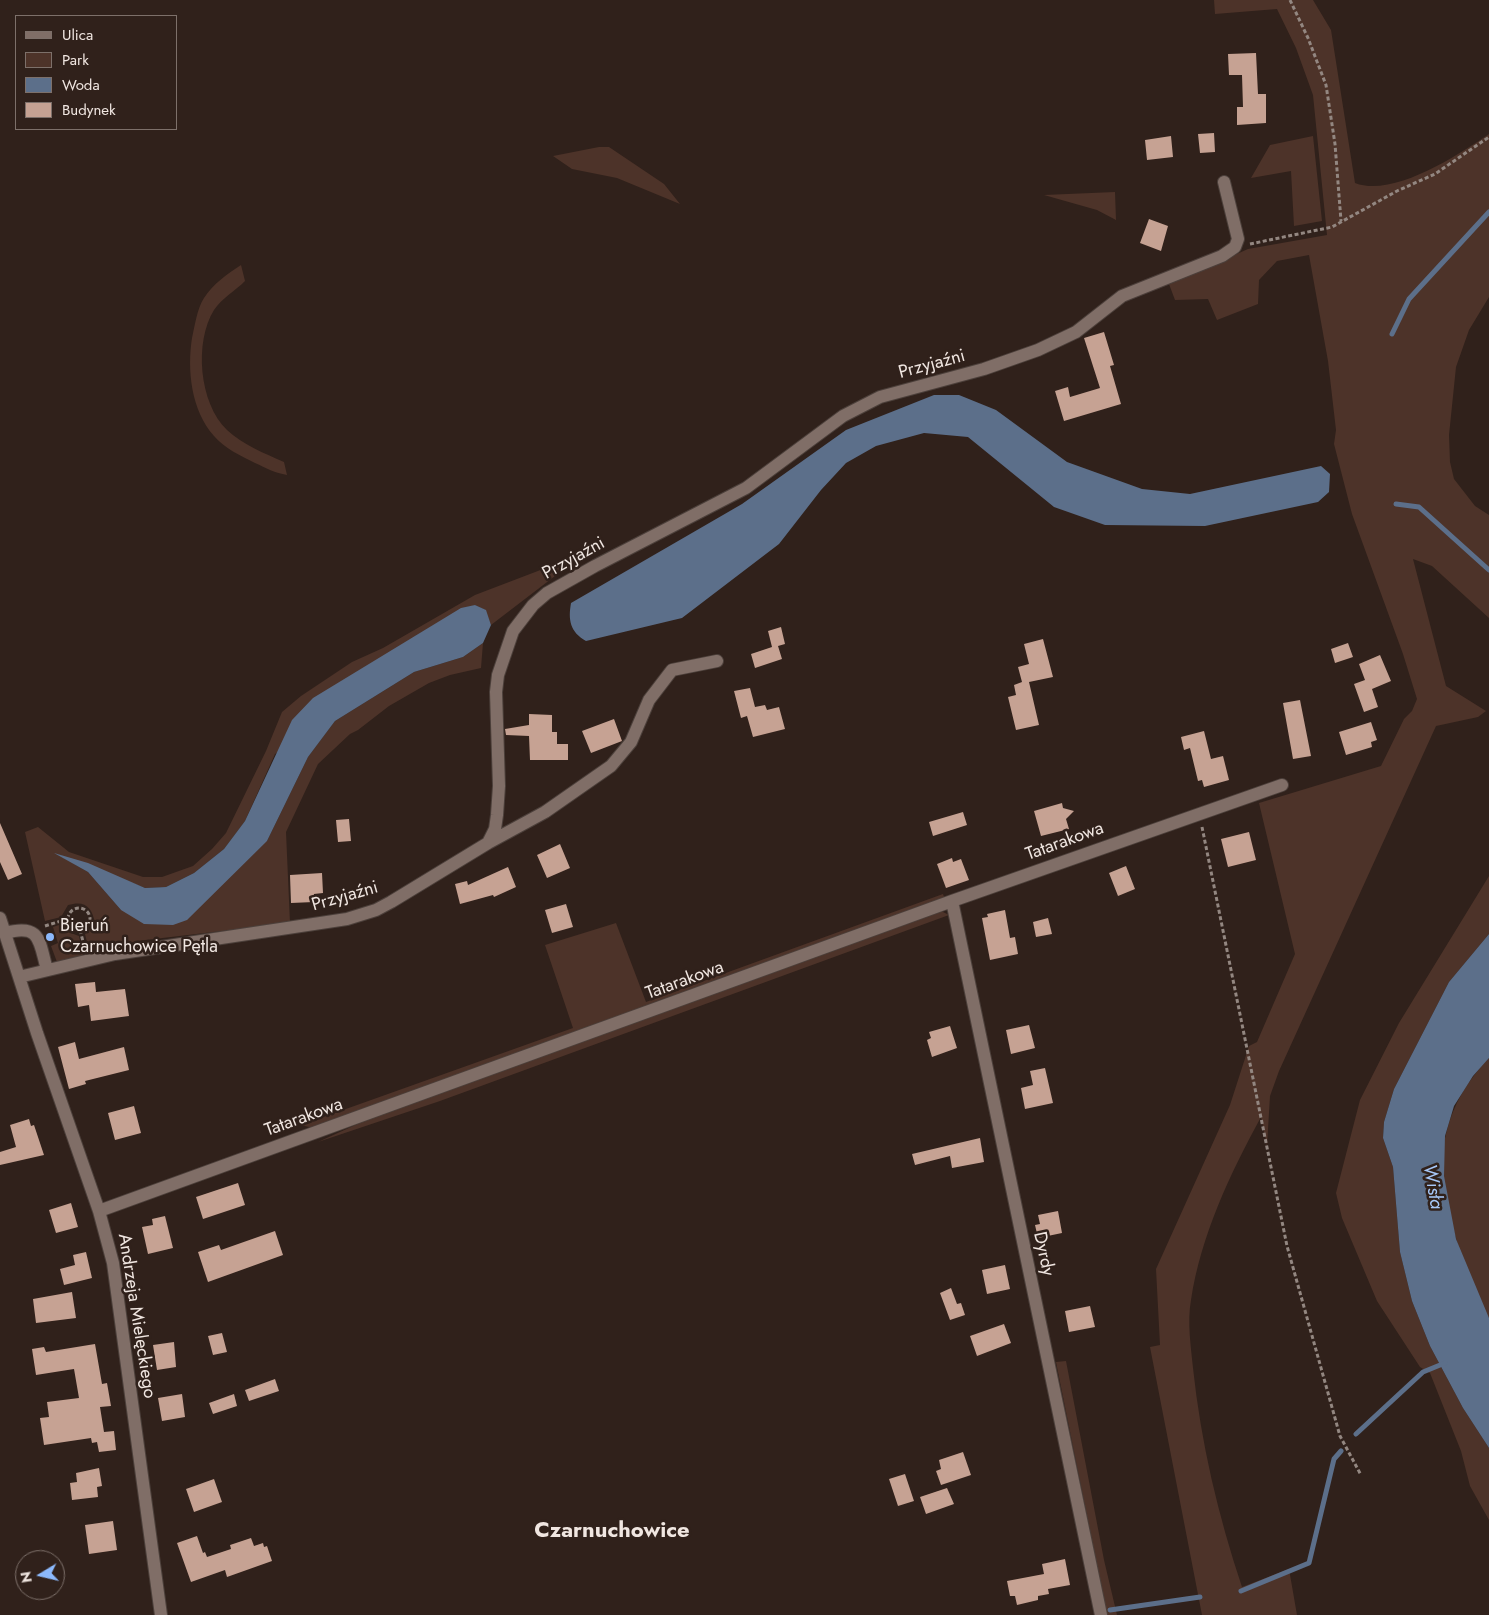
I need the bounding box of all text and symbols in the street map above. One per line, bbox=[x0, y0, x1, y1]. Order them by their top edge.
legend bbox=[15, 15, 178, 130]
text: Ulica bbox=[62, 24, 93, 46]
text: Park bbox=[62, 49, 89, 71]
text: Woda bbox=[62, 74, 100, 96]
text: Budynek bbox=[62, 99, 116, 121]
street label: Przyjaźni bbox=[896, 346, 968, 384]
street label: Przyjaźni bbox=[539, 533, 609, 585]
street label: Tatarakowa bbox=[1023, 818, 1107, 866]
street label: Przyjaźni bbox=[309, 877, 381, 917]
place label: Bieruń Czarnuchowice Pętla bbox=[60, 916, 218, 959]
marker: Bieruń Czarnuchowice Pętla bbox=[44, 931, 56, 943]
street label: Tatarakowa bbox=[643, 957, 727, 1005]
street label: Tatarakowa bbox=[262, 1094, 346, 1142]
water label: Wisła bbox=[1417, 1163, 1447, 1211]
street label: Dyrdy bbox=[1028, 1230, 1058, 1278]
street label: Andrzeja Mielęckiego bbox=[112, 1232, 160, 1400]
district label: Czarnuchowice bbox=[534, 1519, 690, 1545]
north arrow bbox=[15, 1550, 65, 1600]
text: N bbox=[15, 1570, 37, 1584]

